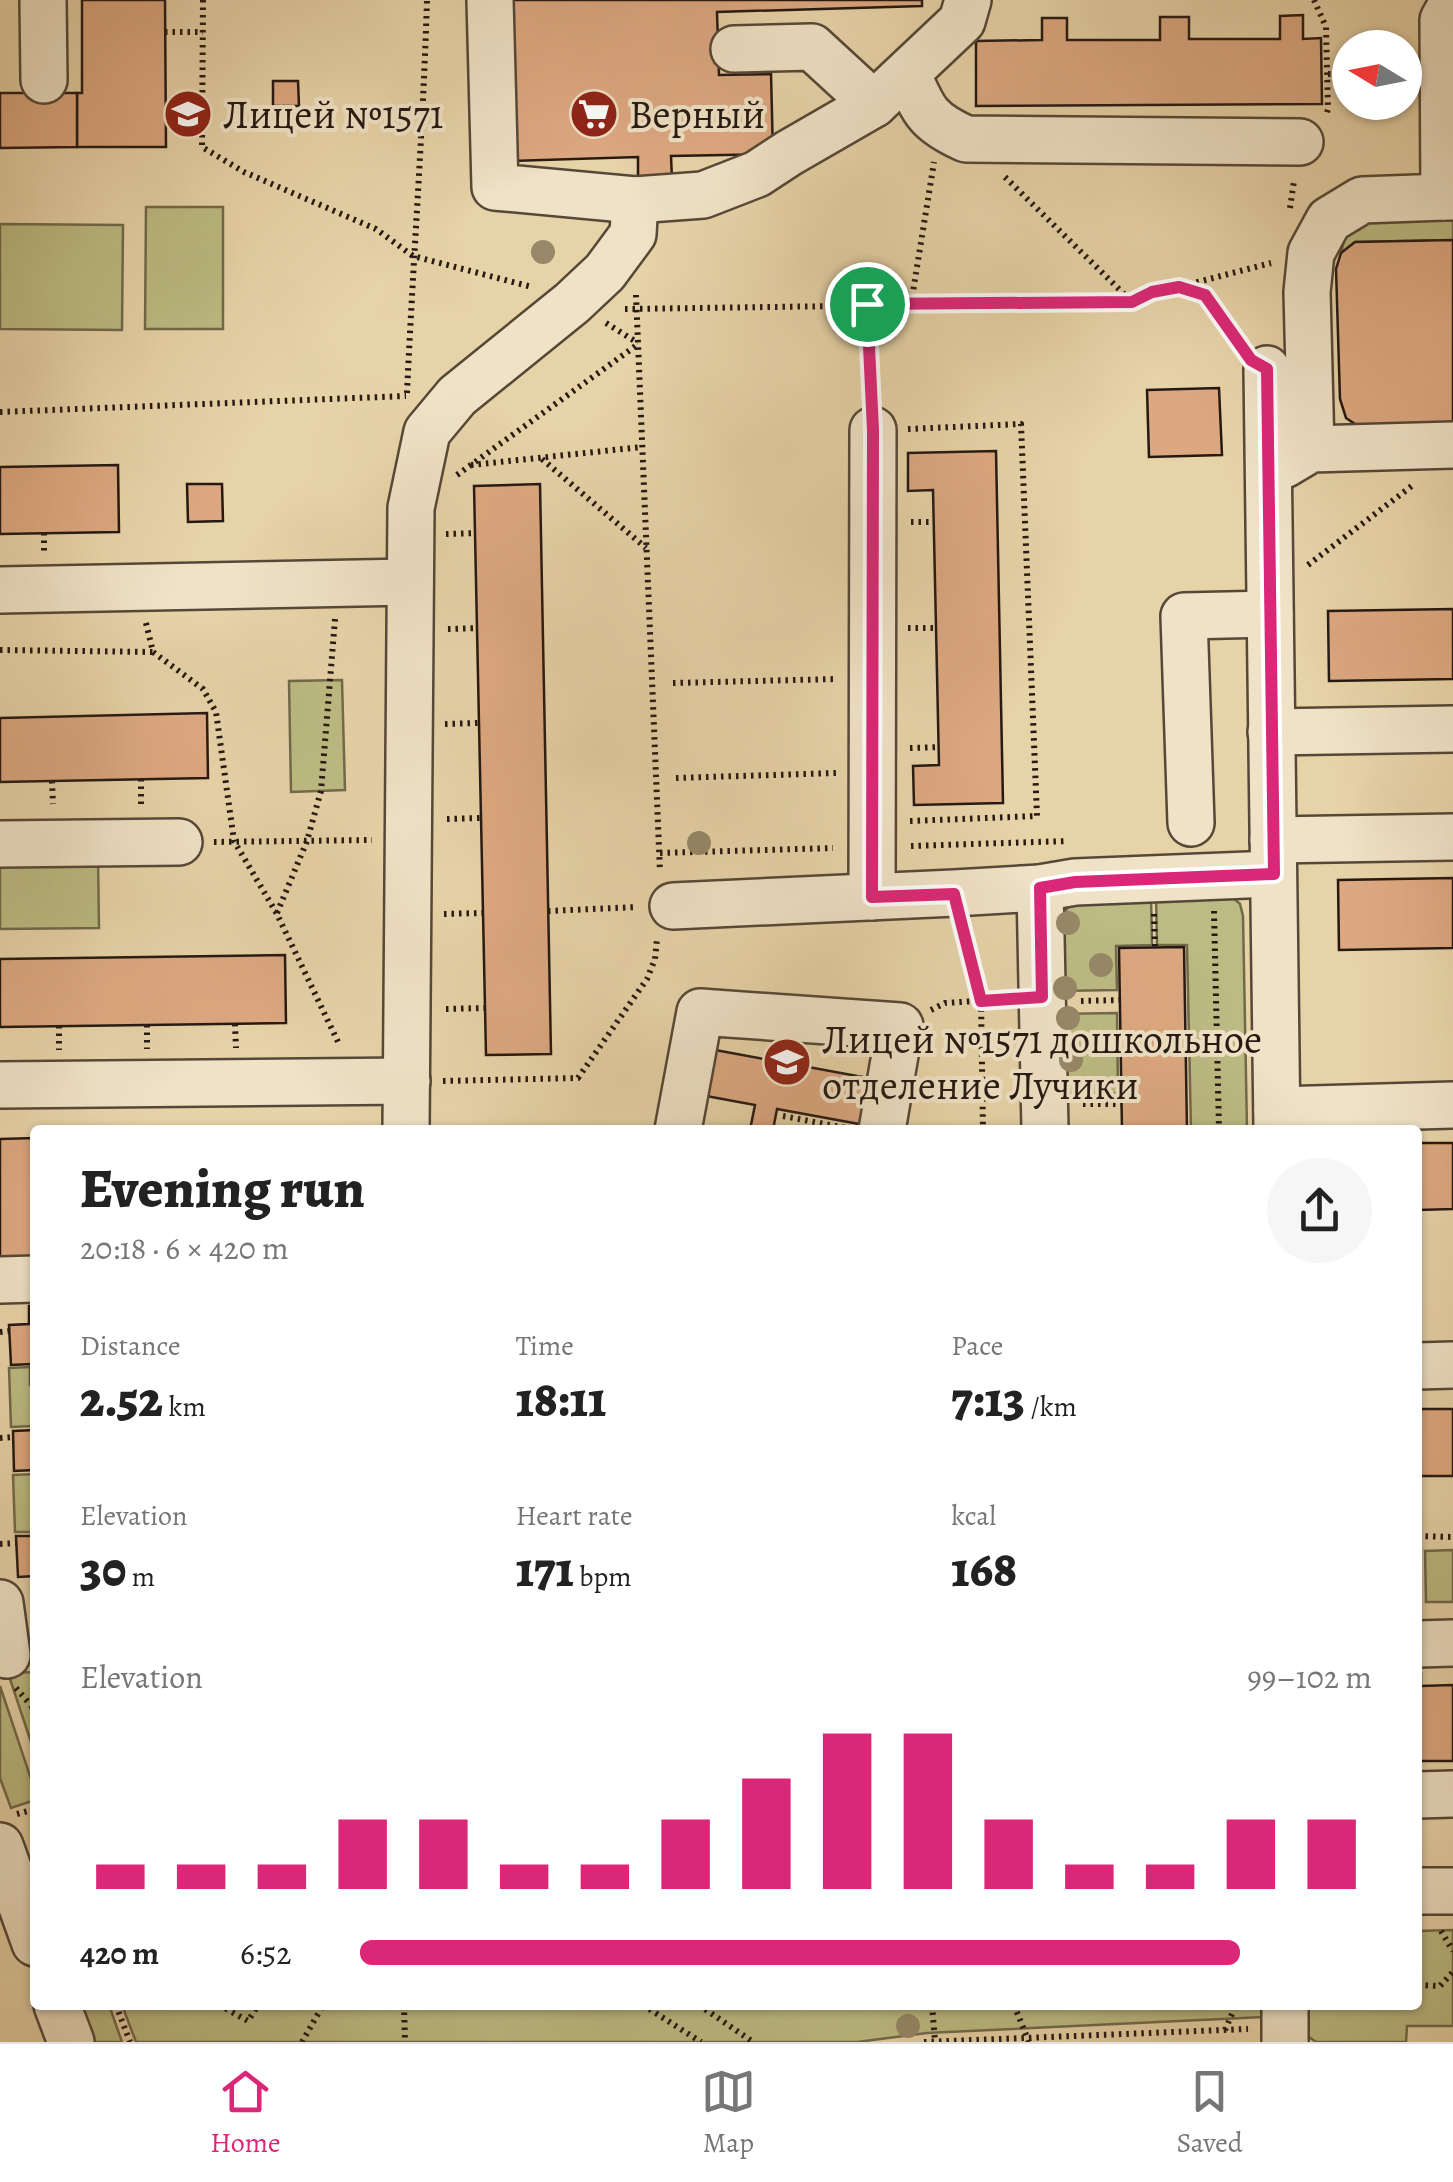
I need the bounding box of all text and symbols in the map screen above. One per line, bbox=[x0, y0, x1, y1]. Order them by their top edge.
north arrow bbox=[1332, 30, 1422, 120]
map controls bbox=[1332, 30, 1422, 120]
place label: Лицей №1571 bbox=[223, 87, 443, 142]
place label: Верный bbox=[629, 87, 765, 142]
school or university icon: Лицей №1571 bbox=[162, 88, 214, 140]
supermarket icon: Верный bbox=[568, 88, 620, 140]
pin bbox=[825, 262, 910, 347]
icon: arrive bbox=[840, 277, 895, 332]
place label: Лицей №1571 дошкольное отделение Лучики bbox=[822, 1012, 1262, 1113]
school or university icon: Лицей №1571 дошкольное отделение Лучики bbox=[761, 1036, 813, 1088]
text: Evening run bbox=[80, 1151, 365, 1226]
button: share bbox=[1267, 1158, 1372, 1263]
text: 20:18 · 6 × 420 m bbox=[80, 1226, 289, 1270]
text: Distance bbox=[80, 1327, 180, 1365]
text: Time bbox=[516, 1327, 574, 1365]
text: Pace bbox=[951, 1327, 1003, 1365]
text: 2.52 bbox=[80, 1365, 163, 1433]
text: 18:11 bbox=[516, 1365, 606, 1433]
text: 7:13 bbox=[951, 1365, 1025, 1433]
text: km bbox=[163, 1388, 206, 1426]
text: /km bbox=[1025, 1388, 1077, 1426]
text: Elevation bbox=[80, 1497, 187, 1535]
text: Heart rate bbox=[516, 1497, 633, 1535]
text: kcal bbox=[951, 1497, 996, 1535]
text: 30 bbox=[80, 1535, 126, 1603]
text: 171 bbox=[516, 1535, 574, 1603]
text: 168 bbox=[951, 1535, 1017, 1603]
text: m bbox=[126, 1558, 155, 1596]
text: bpm bbox=[574, 1558, 632, 1596]
text: Elevation bbox=[80, 1655, 203, 1699]
text: 99–102 m bbox=[1247, 1655, 1372, 1699]
text: 420 m bbox=[80, 1931, 159, 1975]
text: 6:52 bbox=[240, 1931, 291, 1975]
tab: Home bbox=[210, 2064, 281, 2162]
tab: Map bbox=[701, 2064, 756, 2162]
tab: Saved bbox=[1176, 2064, 1243, 2162]

